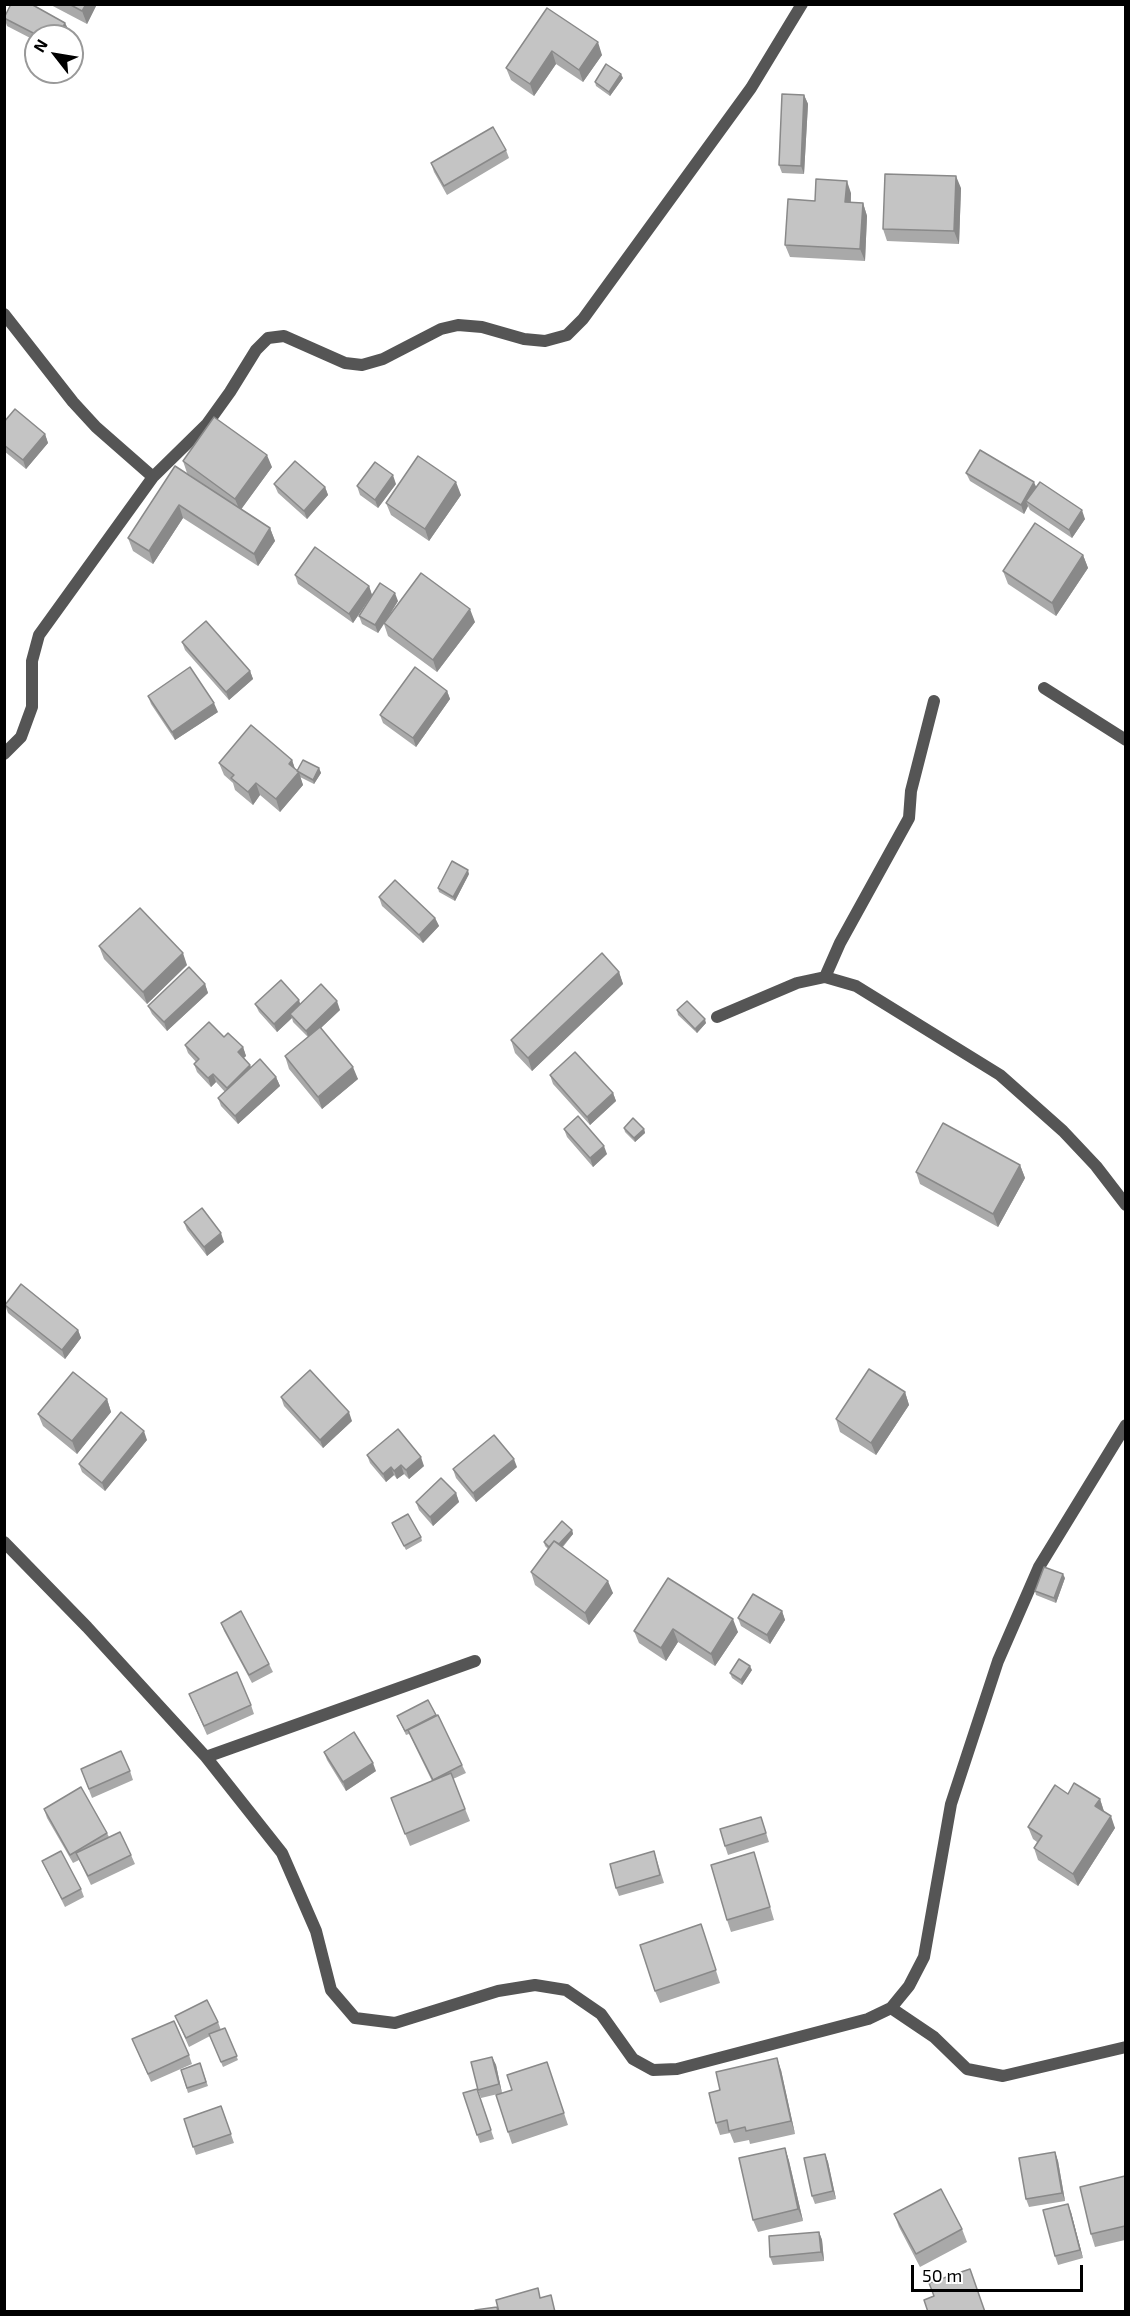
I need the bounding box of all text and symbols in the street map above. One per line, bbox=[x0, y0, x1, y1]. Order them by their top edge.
north arrow bbox=[24, 24, 84, 84]
text: N bbox=[29, 36, 51, 55]
scale bar bbox=[914, 2253, 1086, 2291]
text: 50 m bbox=[922, 2264, 962, 2286]

